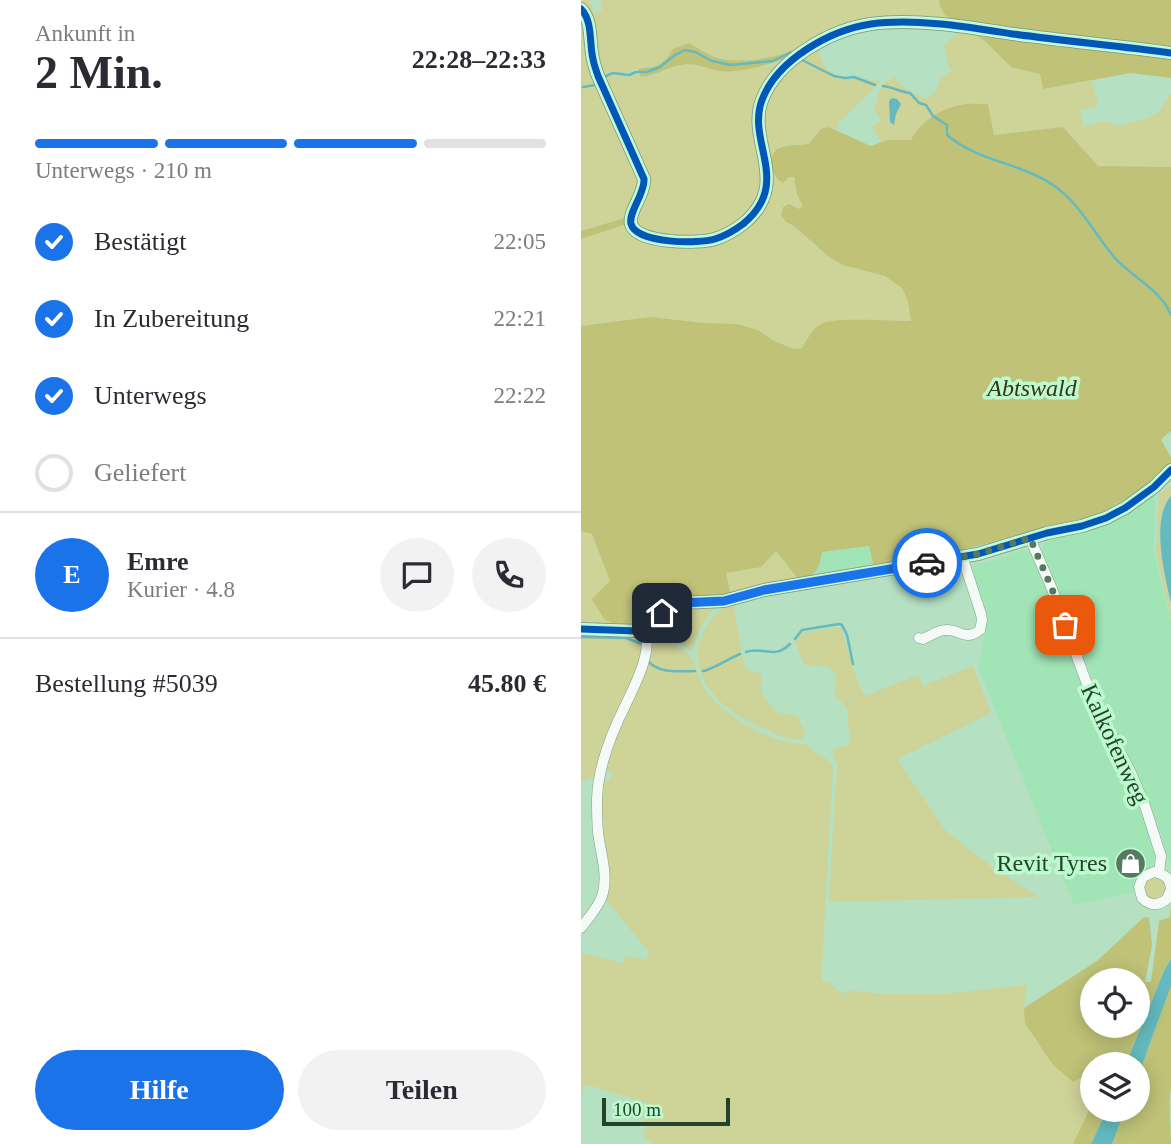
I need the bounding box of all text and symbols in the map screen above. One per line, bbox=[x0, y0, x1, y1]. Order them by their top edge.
text: Ankunft in bbox=[35, 21, 135, 46]
text: 22:28–22:33 bbox=[412, 45, 546, 74]
text: 2 Min. bbox=[35, 47, 163, 98]
text: Unterwegs · 210 m bbox=[35, 158, 212, 183]
icon: check bbox=[35, 223, 73, 261]
text: Bestätigt bbox=[94, 227, 186, 256]
text: 22:05 bbox=[494, 229, 546, 254]
icon: check bbox=[35, 300, 73, 338]
text: In Zubereitung bbox=[94, 304, 249, 333]
text: 22:21 bbox=[494, 306, 546, 331]
park label: Abtswald bbox=[985, 375, 1078, 401]
icon: check bbox=[35, 377, 73, 415]
text: Unterwegs bbox=[94, 381, 207, 410]
text: 22:22 bbox=[494, 383, 546, 408]
text: Geliefert bbox=[94, 458, 186, 487]
courier bbox=[892, 528, 962, 598]
button: chat bbox=[380, 538, 454, 612]
button: phone bbox=[472, 538, 546, 612]
icon: car bbox=[908, 544, 946, 582]
text: Emre bbox=[127, 547, 189, 576]
text: E bbox=[63, 560, 81, 589]
text: Kurier · 4.8 bbox=[127, 577, 235, 602]
pin bbox=[632, 583, 692, 643]
icon: home bbox=[643, 594, 681, 632]
pin bbox=[1035, 595, 1095, 655]
icon: bag bbox=[1046, 606, 1084, 644]
text: Bestellung #5039 bbox=[35, 669, 218, 698]
text: 45.80 € bbox=[468, 669, 546, 698]
street label: Kalkofenweg bbox=[1076, 680, 1154, 808]
shop icon: Revit Tyres bbox=[1113, 846, 1147, 880]
place label: Revit Tyres bbox=[996, 850, 1107, 876]
map controls bbox=[1080, 968, 1150, 1122]
button: locate bbox=[1080, 968, 1150, 1038]
button: Hilfe bbox=[35, 1050, 284, 1130]
button: Teilen bbox=[298, 1050, 546, 1130]
button: layers bbox=[1080, 1052, 1150, 1122]
scale bar bbox=[602, 1095, 730, 1127]
text: 100 m bbox=[613, 1099, 661, 1120]

